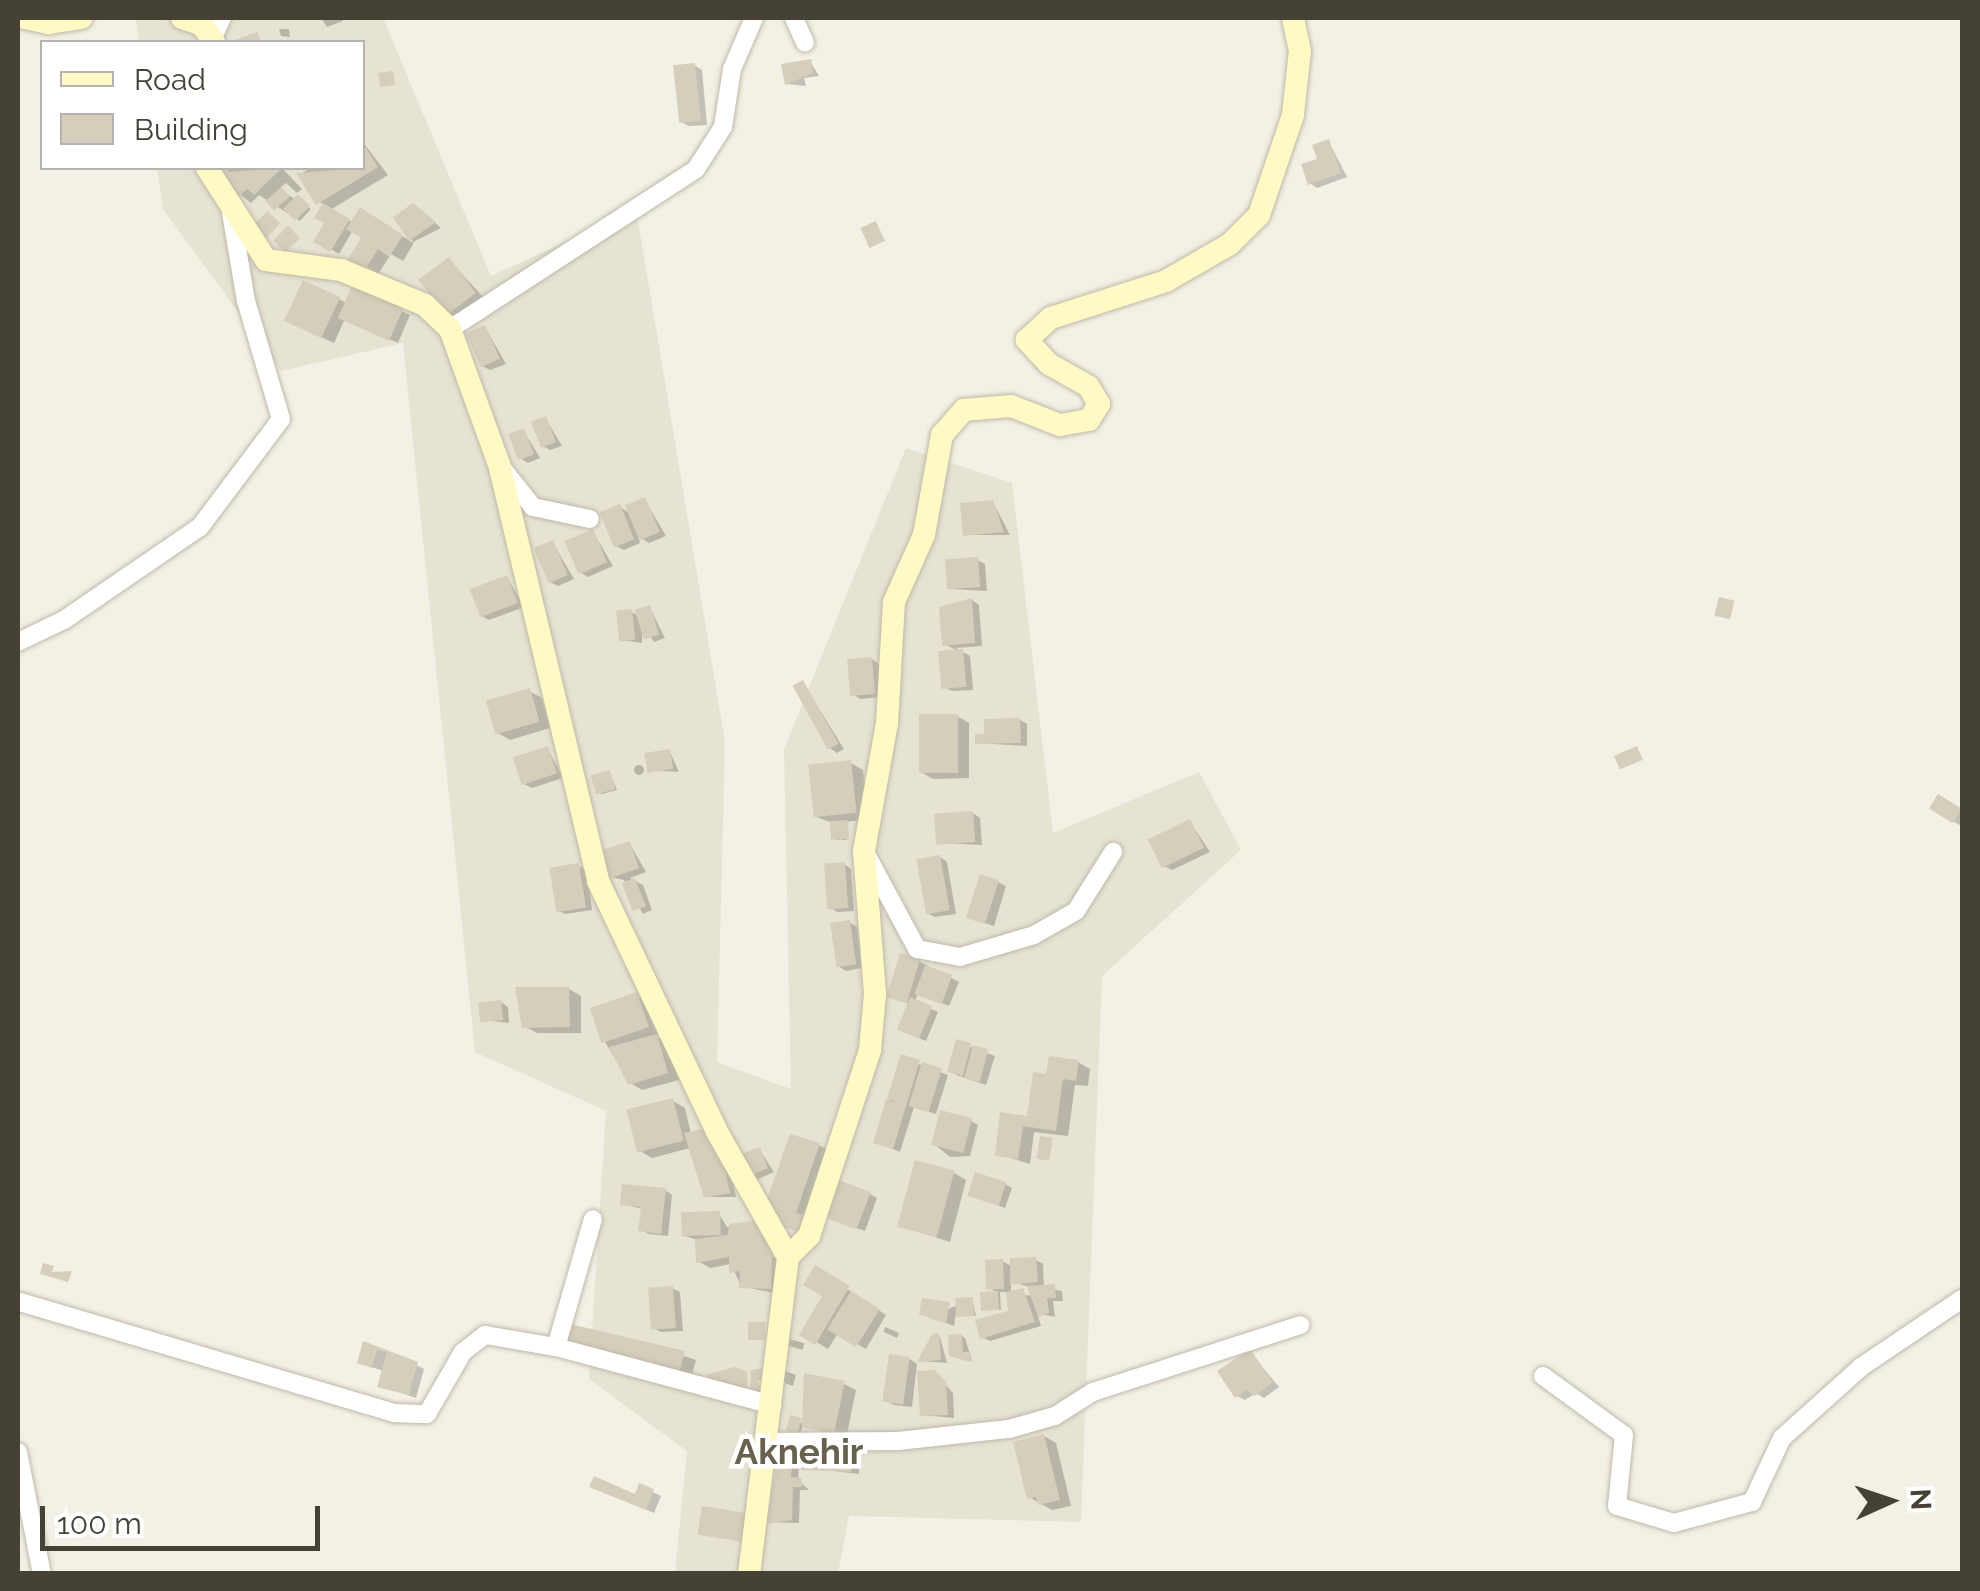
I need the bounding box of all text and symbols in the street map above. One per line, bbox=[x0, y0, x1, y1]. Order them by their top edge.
legend bbox=[40, 40, 365, 170]
text: Road bbox=[134, 62, 206, 97]
text: Building bbox=[134, 112, 248, 147]
district label: Aknehir bbox=[735, 1431, 863, 1473]
north arrow bbox=[1840, 1451, 1940, 1551]
scale bar bbox=[45, 1486, 325, 1548]
text: N bbox=[1903, 1488, 1937, 1511]
text: 100 m bbox=[57, 1506, 142, 1541]

